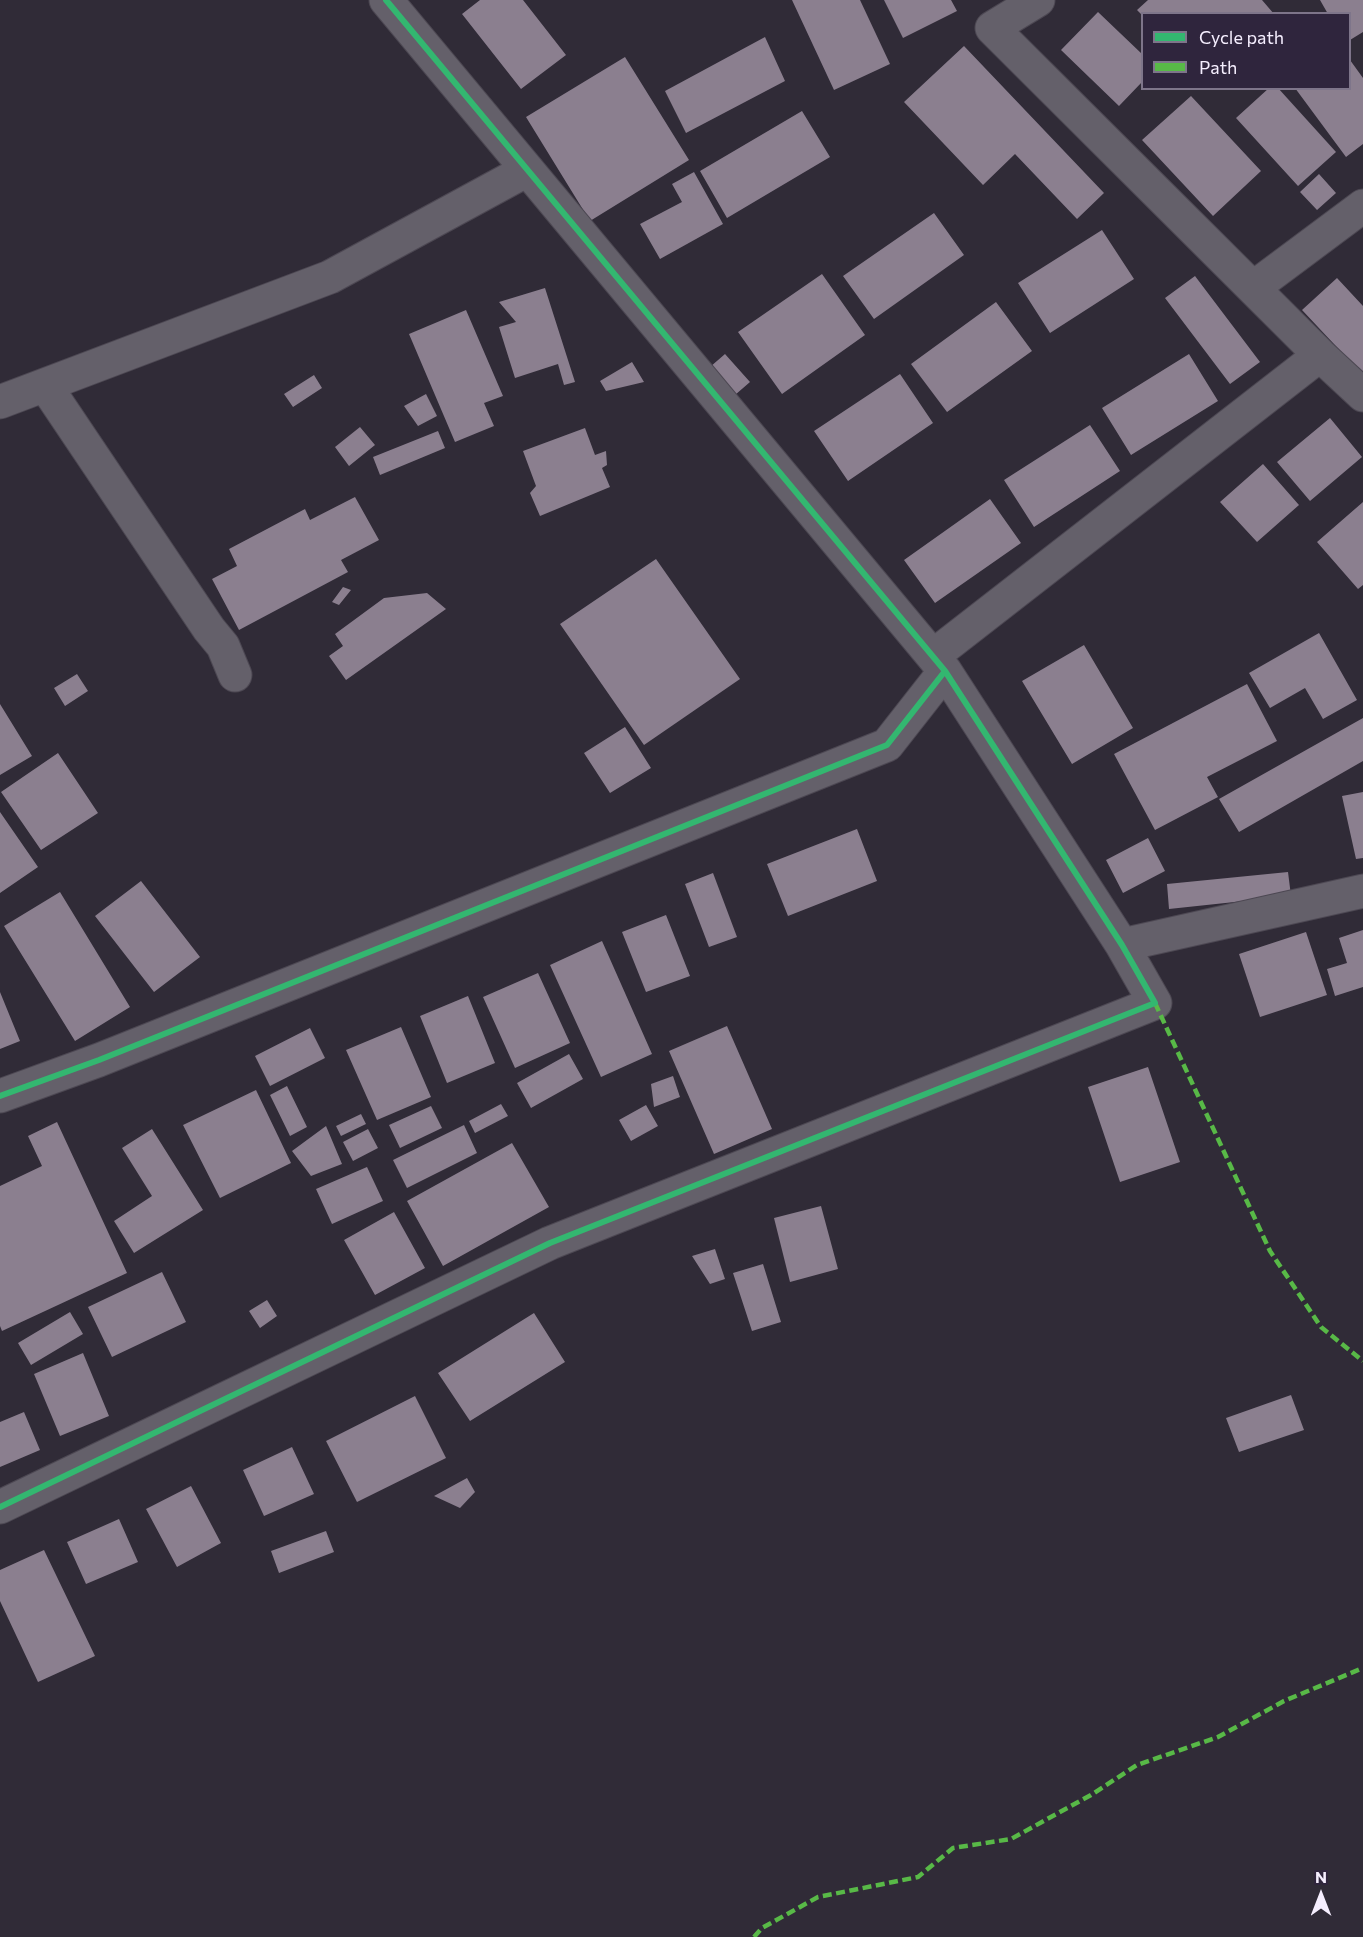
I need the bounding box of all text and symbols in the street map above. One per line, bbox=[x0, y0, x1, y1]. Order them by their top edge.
legend bbox=[1141, 12, 1351, 90]
text: Cycle path bbox=[1199, 26, 1284, 48]
text: Path bbox=[1199, 56, 1237, 78]
north arrow bbox=[1291, 1865, 1351, 1925]
text: N bbox=[1315, 1867, 1327, 1886]

